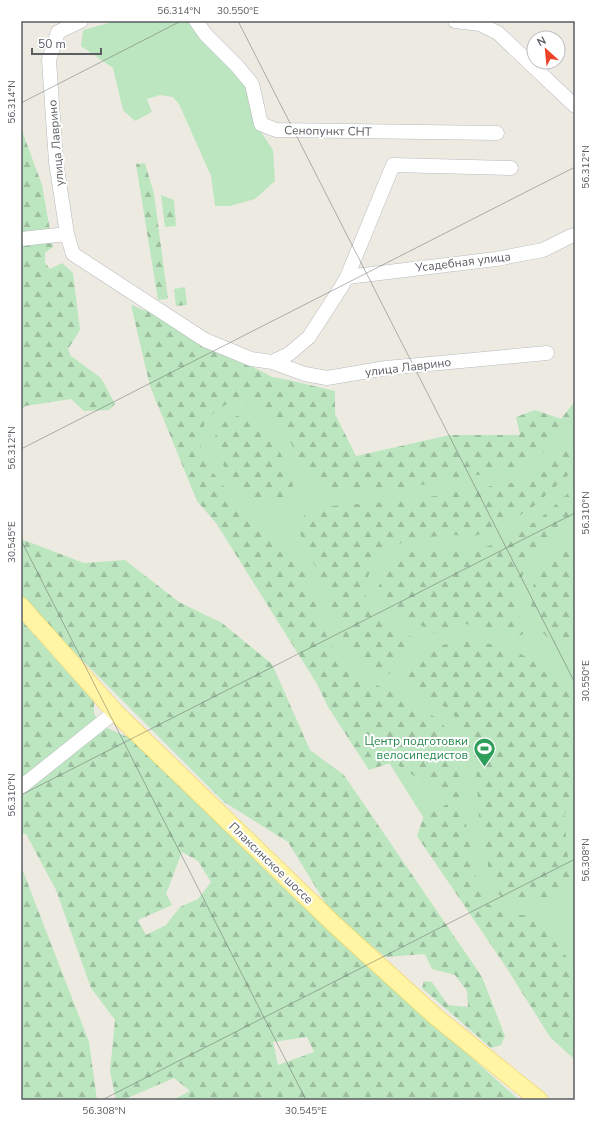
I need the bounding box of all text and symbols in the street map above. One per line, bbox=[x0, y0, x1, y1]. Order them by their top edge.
text: 56.314°N bbox=[157, 4, 201, 18]
text: 30.550°E bbox=[217, 4, 259, 18]
scale bar bbox=[32, 30, 101, 56]
north arrow bbox=[526, 30, 566, 70]
text: N bbox=[535, 33, 549, 50]
text: 50 m bbox=[38, 36, 66, 52]
text: 56.314°N bbox=[5, 80, 19, 124]
street label: улица Лаврино bbox=[44, 99, 68, 187]
street label: Сенопункт СНТ bbox=[284, 122, 373, 140]
text: 56.312°N bbox=[579, 145, 593, 189]
street label: Усадебная улица bbox=[413, 248, 512, 276]
street label: улица Лаврино bbox=[364, 354, 452, 380]
text: 56.312°N bbox=[5, 426, 19, 470]
text: 56.310°N bbox=[579, 491, 593, 535]
text: 30.545°E bbox=[5, 521, 19, 563]
text: 30.550°E bbox=[579, 660, 593, 702]
place label: Центр подготовки велосипедистов bbox=[365, 733, 468, 763]
sports icon: Центр подготовки велосипедистов bbox=[471, 735, 497, 768]
text: 56.310°N bbox=[5, 773, 19, 817]
street label: Плаксинское шоссе bbox=[225, 819, 317, 907]
text: 56.308°N bbox=[579, 838, 593, 882]
text: 56.308°N bbox=[82, 1104, 126, 1118]
text: 30.545°E bbox=[285, 1104, 327, 1118]

